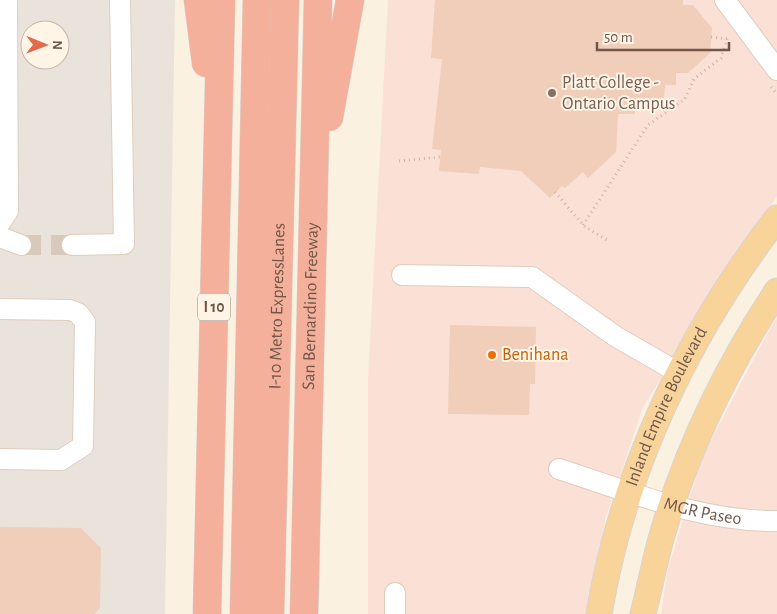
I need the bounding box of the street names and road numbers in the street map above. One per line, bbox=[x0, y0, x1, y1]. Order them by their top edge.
street label: San Bernardino Freeway bbox=[300, 222, 322, 390]
street label: I-10 Metro ExpressLanes bbox=[266, 223, 289, 389]
road number: I 10 bbox=[198, 294, 230, 320]
street label: Inland Empire Boulevard bbox=[623, 324, 711, 488]
street label: MGR Paseo bbox=[662, 495, 743, 528]

